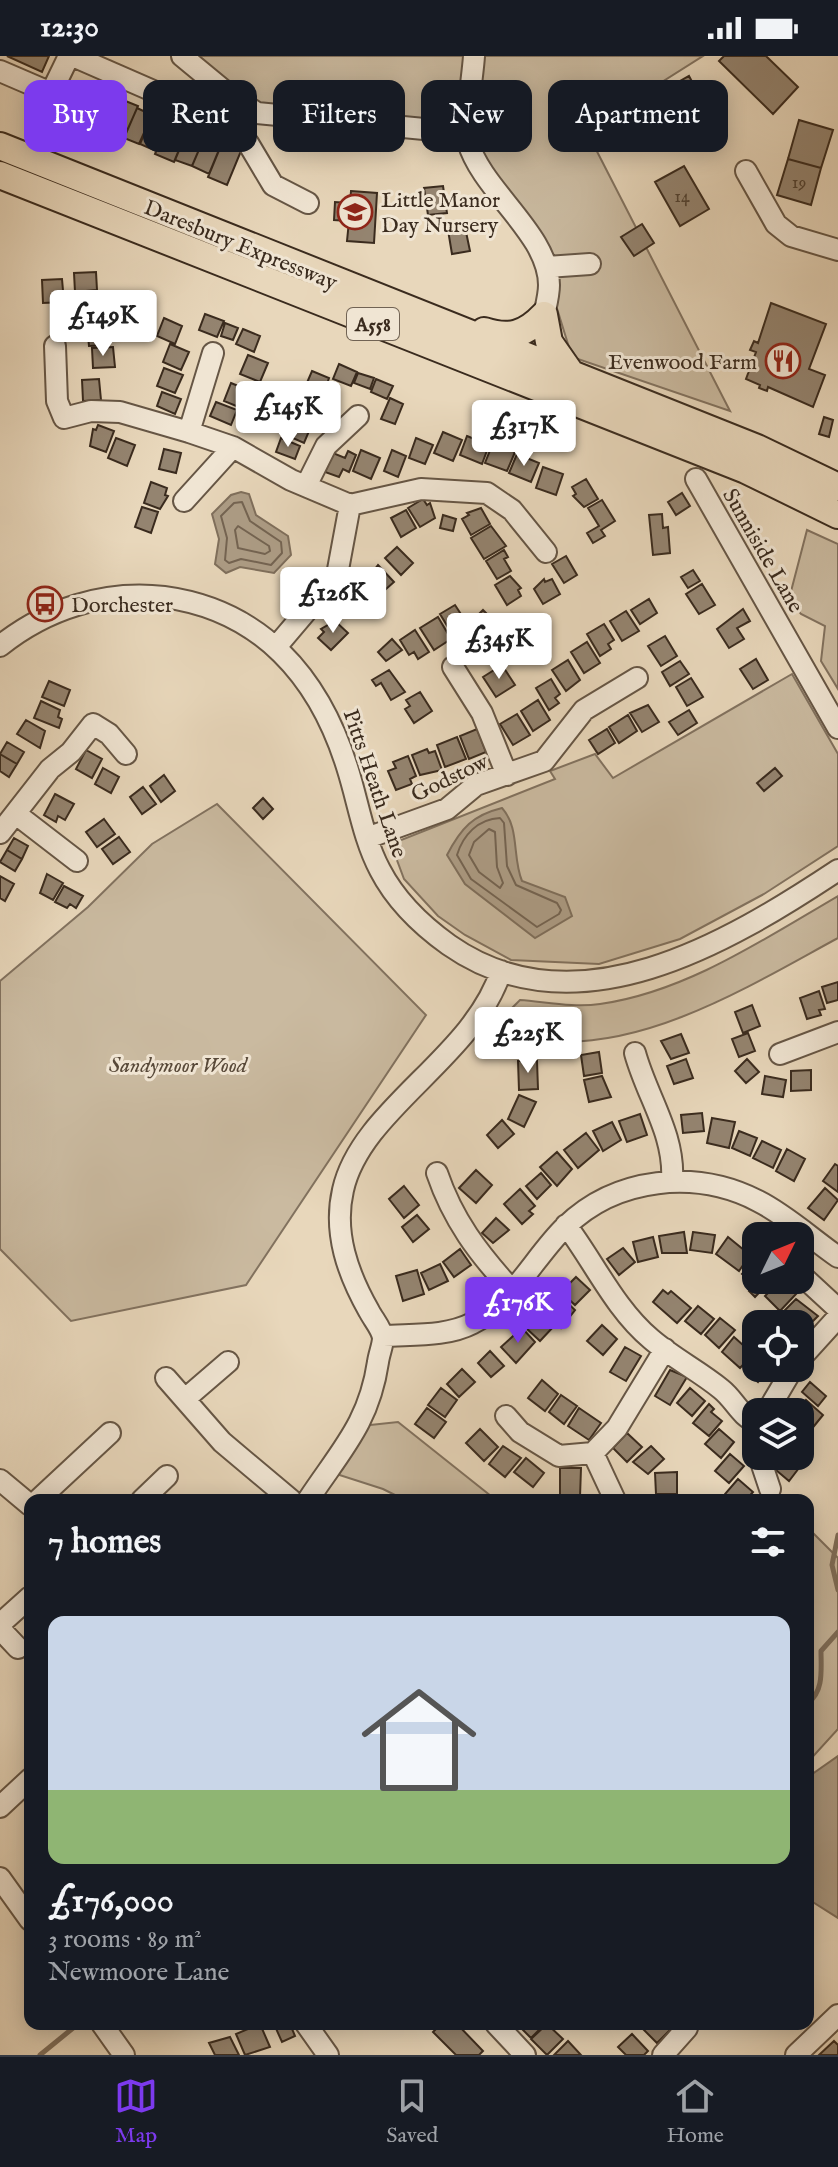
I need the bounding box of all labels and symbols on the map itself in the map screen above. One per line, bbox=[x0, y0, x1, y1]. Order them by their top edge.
house number: 19 bbox=[792, 172, 806, 195]
house number: 14 bbox=[674, 186, 690, 209]
place label: Little Manor Day Nursery bbox=[381, 187, 500, 240]
school or university icon: Little Manor Day Nursery bbox=[336, 193, 374, 231]
street label: Daresbury Expressway bbox=[140, 194, 341, 297]
pin: £149K bbox=[47, 290, 159, 358]
road number: A558 bbox=[347, 308, 399, 340]
restaurant icon: Evenwood Farm bbox=[764, 342, 802, 380]
place label: Evenwood Farm bbox=[608, 349, 757, 377]
pin: £145K bbox=[232, 381, 344, 449]
pin: £317K bbox=[468, 400, 580, 468]
street label: Sunniside Lane bbox=[715, 484, 809, 618]
pin: £126K bbox=[277, 567, 389, 635]
bus stop icon: Dorchester bbox=[26, 585, 64, 623]
place label: Dorchester bbox=[71, 592, 173, 620]
pin: £345K bbox=[443, 613, 555, 681]
street label: Pitts Heath Lane bbox=[336, 706, 413, 862]
street label: Godstow bbox=[407, 748, 494, 809]
pin: £225K bbox=[472, 1007, 584, 1075]
park label: Sandymoor Wood bbox=[109, 1052, 249, 1080]
north arrow bbox=[742, 1222, 814, 1294]
pin: £176K bbox=[462, 1277, 574, 1345]

